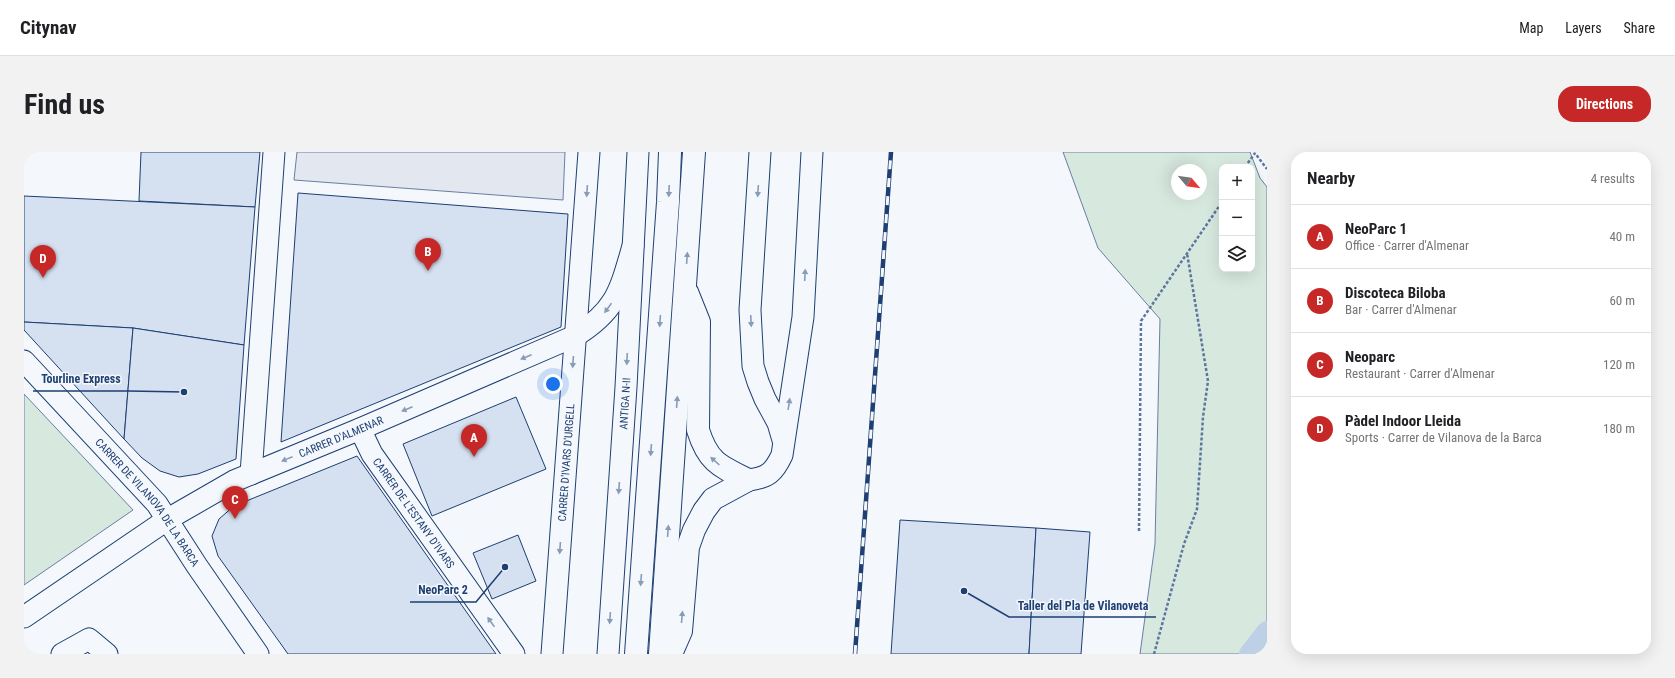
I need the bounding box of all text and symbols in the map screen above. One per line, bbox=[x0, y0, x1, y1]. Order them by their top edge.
text: Citynav bbox=[20, 16, 77, 39]
text: Map bbox=[1519, 20, 1543, 36]
text: Layers bbox=[1565, 20, 1602, 36]
text: Share bbox=[1624, 20, 1655, 36]
button: Directions bbox=[1558, 86, 1651, 122]
text: Find us bbox=[24, 88, 105, 121]
north arrow bbox=[1171, 164, 1207, 200]
map controls bbox=[1219, 164, 1255, 272]
button: + bbox=[1219, 164, 1255, 200]
text: Nearby bbox=[1307, 168, 1355, 188]
text: 4 results bbox=[1591, 171, 1635, 186]
one-way arrow bbox=[584, 185, 591, 197]
one-way arrow bbox=[666, 185, 672, 198]
one-way arrow bbox=[754, 185, 761, 197]
button: − bbox=[1219, 200, 1255, 236]
text: NeoParc 1 bbox=[1345, 220, 1407, 238]
text: A bbox=[1316, 229, 1324, 244]
text: 40 m bbox=[1609, 229, 1635, 244]
button: layers bbox=[1219, 236, 1255, 272]
pin: B bbox=[415, 238, 441, 271]
text: Office · Carrer d'Almenar bbox=[1345, 238, 1469, 253]
pin: D bbox=[30, 245, 56, 278]
one-way arrow bbox=[683, 252, 690, 264]
one-way arrow bbox=[802, 269, 809, 281]
text: Discoteca Biloba bbox=[1345, 284, 1446, 302]
text: B bbox=[1316, 293, 1324, 308]
text: 60 m bbox=[1609, 293, 1635, 308]
text: Bar · Carrer d'Almenar bbox=[1345, 302, 1457, 317]
one-way arrow bbox=[604, 303, 612, 313]
one-way arrow bbox=[656, 315, 663, 327]
one-way arrow bbox=[747, 315, 754, 327]
text: Neoparc bbox=[1345, 348, 1395, 366]
one-way arrow bbox=[624, 353, 631, 365]
one-way arrow bbox=[520, 354, 532, 360]
one-way arrow bbox=[570, 356, 576, 369]
text: C bbox=[1316, 357, 1324, 372]
text: 120 m bbox=[1603, 357, 1635, 372]
text: Restaurant · Carrer d'Almenar bbox=[1345, 366, 1495, 381]
callout: Tourline Express bbox=[33, 367, 129, 391]
text: Tourline Express bbox=[41, 372, 121, 386]
your location bbox=[543, 374, 563, 394]
street label: ANTIGA N-II bbox=[617, 377, 633, 430]
one-way arrow bbox=[674, 396, 681, 408]
one-way arrow bbox=[787, 398, 793, 410]
street label: CARRER D'IVARS D'URGELL bbox=[555, 403, 577, 522]
one-way arrow bbox=[400, 406, 412, 412]
text: Pàdel Indoor Lleida bbox=[1345, 412, 1461, 430]
street label: CARRER D'ALMENAR bbox=[297, 413, 385, 460]
text: D bbox=[1316, 421, 1324, 436]
text: 180 m bbox=[1603, 421, 1635, 436]
pin: A bbox=[461, 424, 487, 457]
text: Sports · Carrer de Vilanova de la Barca bbox=[1345, 430, 1542, 445]
street label: CARRER DE VILANOVA DE LA BARCA bbox=[93, 436, 202, 569]
one-way arrow bbox=[647, 444, 654, 456]
street label: CARRER DE L'ESTANY D'IVARS bbox=[370, 455, 458, 571]
one-way arrow bbox=[281, 456, 292, 462]
one-way arrow bbox=[710, 456, 720, 465]
one-way arrow bbox=[615, 482, 622, 494]
pin: C bbox=[222, 486, 248, 519]
one-way arrow bbox=[665, 525, 672, 537]
one-way arrow bbox=[556, 542, 563, 554]
one-way arrow bbox=[638, 574, 645, 586]
callout: NeoParc 2 bbox=[410, 578, 476, 602]
text: NeoParc 2 bbox=[418, 583, 468, 597]
callout: Taller del Pla de Vilanoveta bbox=[1009, 593, 1156, 617]
text: Taller del Pla de Vilanoveta bbox=[1018, 599, 1149, 613]
one-way arrow bbox=[679, 611, 685, 623]
one-way arrow bbox=[607, 612, 614, 624]
one-way arrow bbox=[488, 617, 496, 627]

